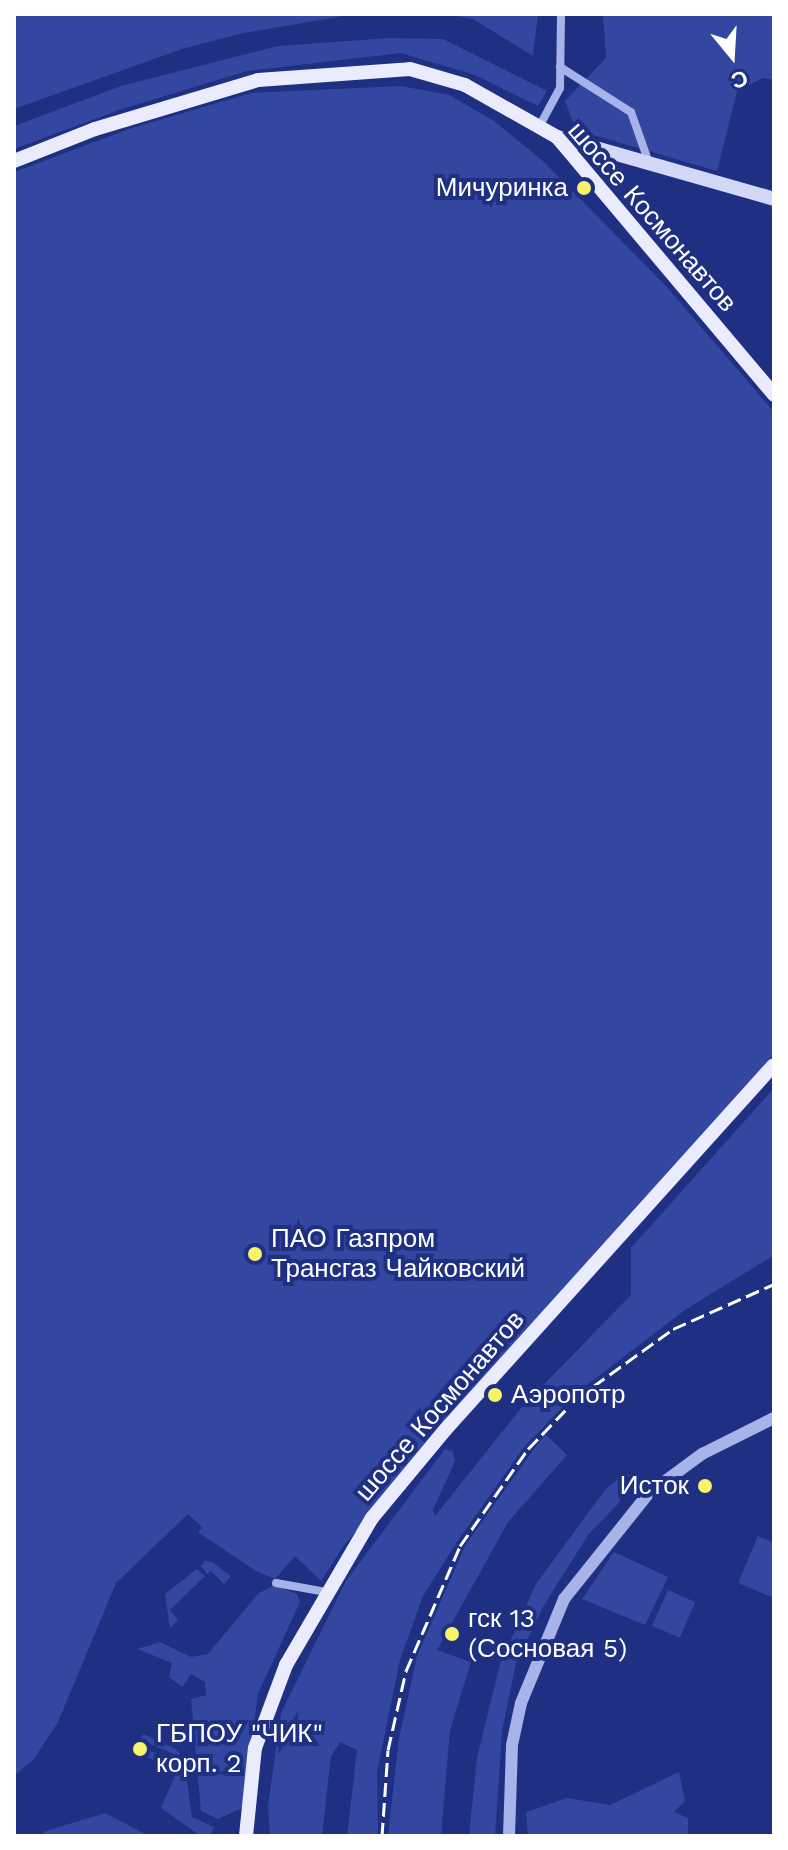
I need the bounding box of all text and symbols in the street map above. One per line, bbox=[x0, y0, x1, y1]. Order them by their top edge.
north arrow bbox=[692, 16, 772, 96]
text: С bbox=[728, 65, 751, 94]
street label: шоссе Космонавтов bbox=[561, 116, 743, 318]
place label: Мичуринка bbox=[436, 172, 568, 204]
marker: Мичуринка bbox=[575, 179, 593, 197]
place label: ПАО Газпром Трансгаз Чайковский bbox=[271, 1223, 525, 1284]
marker: ПАО Газпром Трансгаз Чайковский bbox=[246, 1245, 264, 1263]
street label: шоссе Космонавтов bbox=[349, 1305, 531, 1507]
place label: Аэропотр bbox=[511, 1379, 625, 1411]
marker: Аэропотр bbox=[486, 1386, 504, 1404]
place label: Исток bbox=[620, 1470, 689, 1502]
marker: Исток bbox=[696, 1477, 714, 1495]
place label: гск 13 (Сосновая 5) bbox=[468, 1603, 627, 1664]
marker: гск 13 (Сосновая 5) bbox=[443, 1625, 461, 1643]
place label: ГБПОУ "ЧИК" корп. 2 bbox=[156, 1718, 323, 1780]
marker: ГБПОУ "ЧИК" корп. 2 bbox=[131, 1740, 149, 1758]

